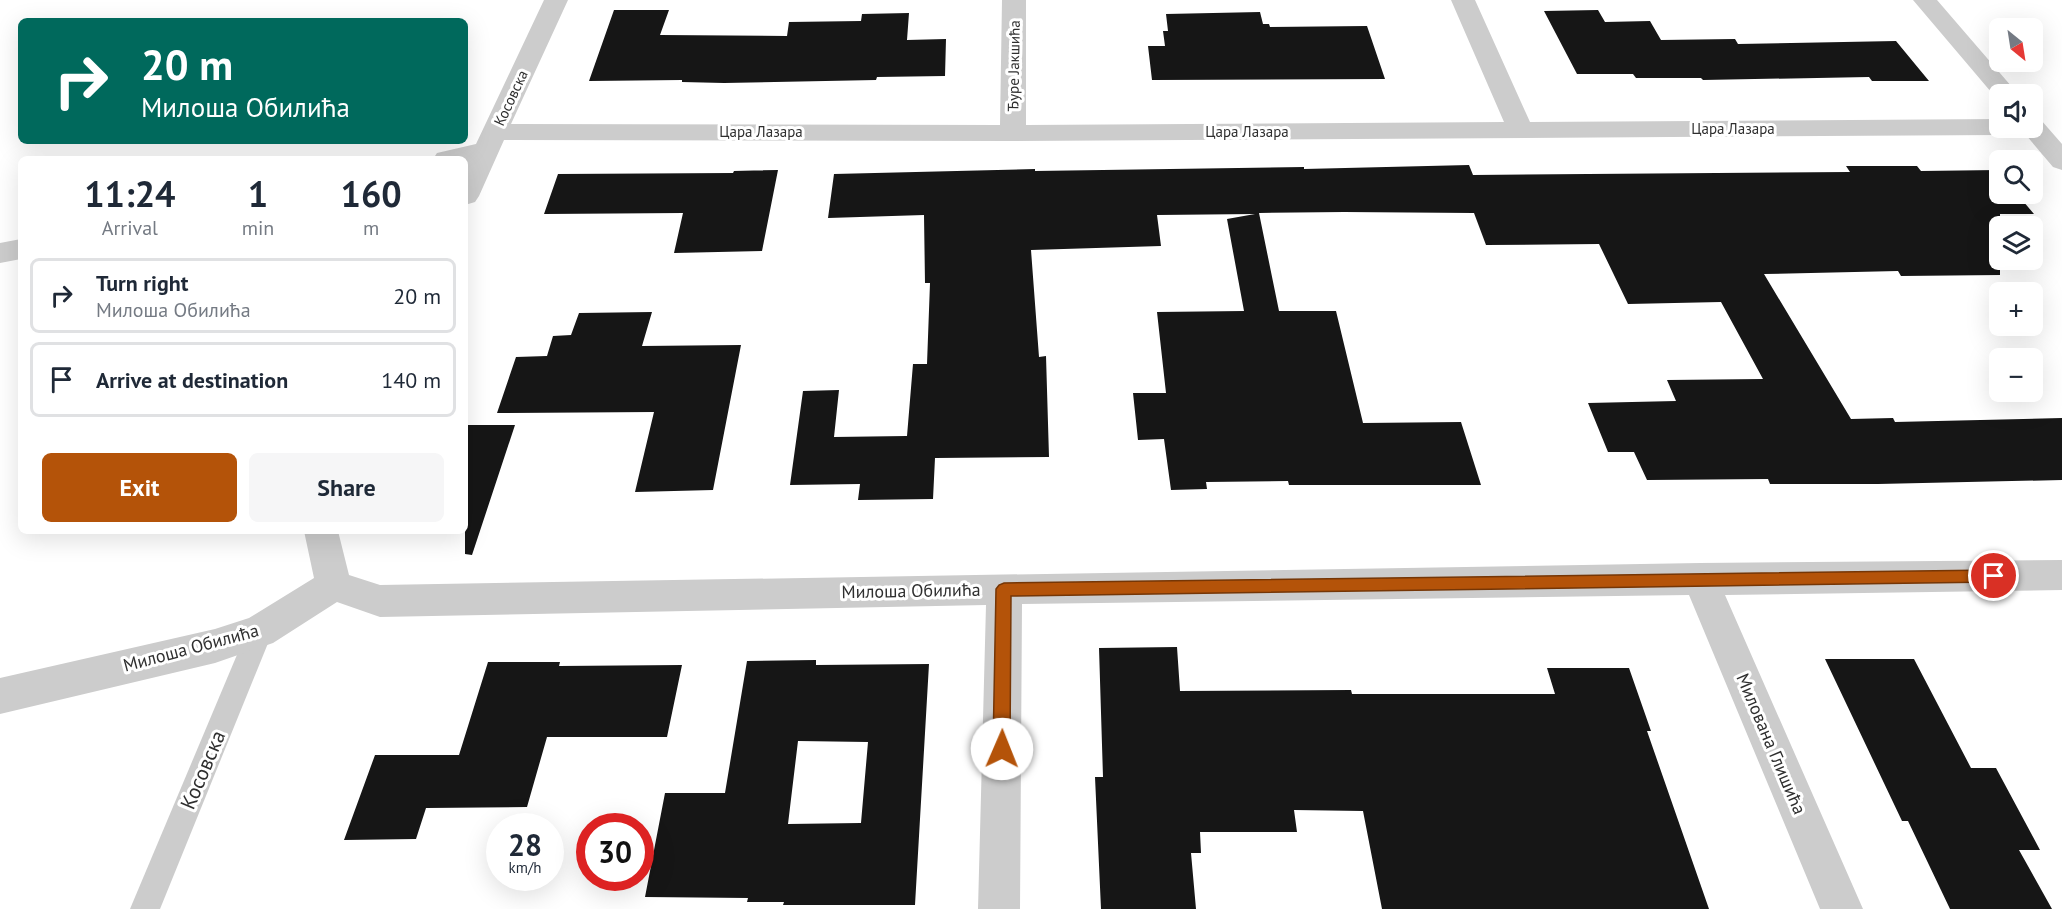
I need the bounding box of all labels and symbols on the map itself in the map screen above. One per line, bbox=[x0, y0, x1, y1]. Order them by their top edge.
north arrow bbox=[1989, 18, 2043, 72]
street label: Ђуре Јакшића bbox=[1003, 20, 1024, 112]
street label: Косовска bbox=[489, 67, 532, 129]
street label: Цара Лазара bbox=[1691, 119, 1775, 138]
street label: Цара Лазара bbox=[719, 122, 803, 141]
street label: Цара Лазара bbox=[1205, 122, 1289, 141]
pin bbox=[1968, 550, 2019, 601]
street label: Милоша Обилића bbox=[841, 578, 981, 603]
street label: Милоша Обилића bbox=[121, 618, 261, 677]
street label: Милована Глишића bbox=[1731, 670, 1812, 818]
position arrow bbox=[970, 717, 1034, 781]
street label: Косовска bbox=[174, 726, 231, 813]
speed limit sign: 30 bbox=[576, 813, 654, 891]

